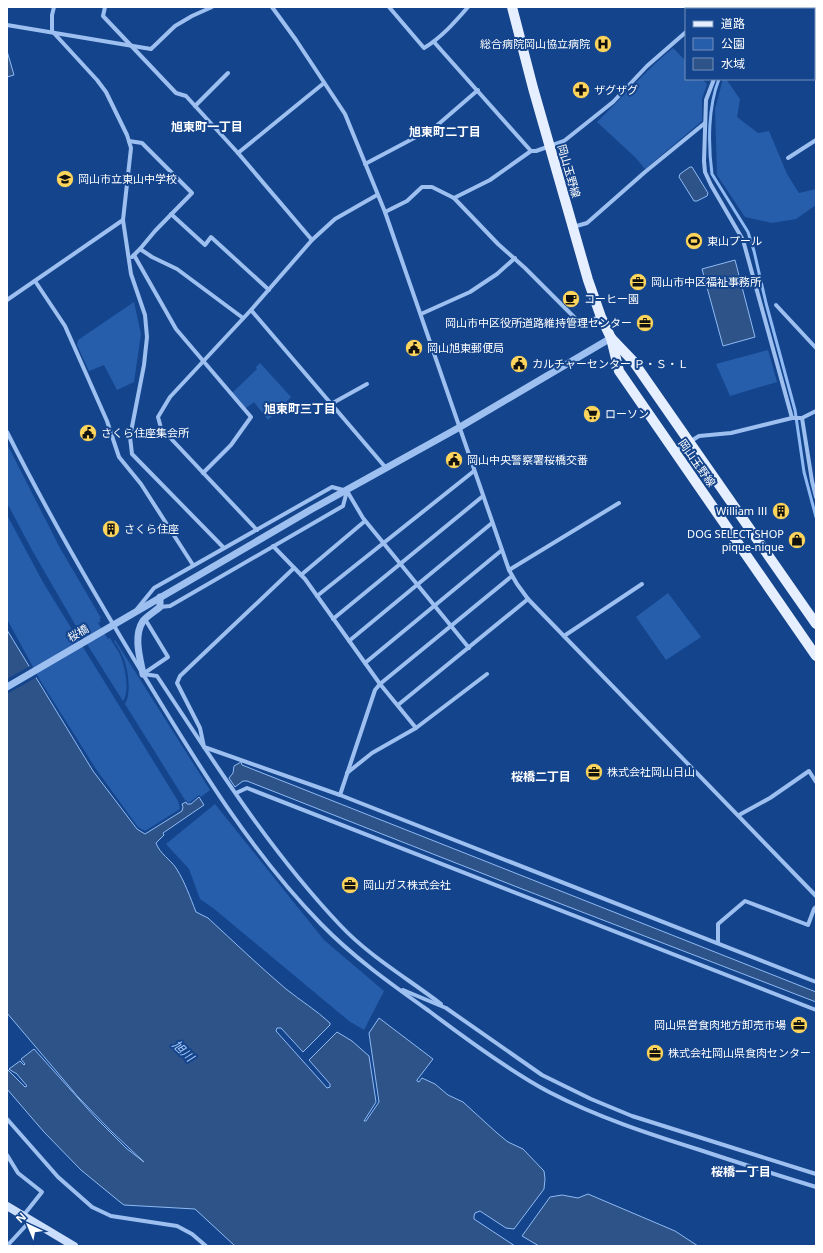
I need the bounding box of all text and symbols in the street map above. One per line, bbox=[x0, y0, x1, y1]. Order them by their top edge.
legend bbox=[685, 8, 815, 80]
text: 道路 bbox=[721, 15, 745, 32]
hospital icon: 総合病院岡山協立病院 bbox=[593, 34, 613, 54]
text: 公園 bbox=[721, 35, 745, 52]
place label: 総合病院岡山協立病院 bbox=[480, 36, 590, 51]
text: 水域 bbox=[721, 55, 745, 72]
pharmacy icon: ザグザグ bbox=[571, 80, 591, 100]
place label: ザグザグ bbox=[594, 82, 638, 97]
district label: 旭東町一丁目 bbox=[171, 118, 243, 135]
district label: 旭東町二丁目 bbox=[409, 123, 481, 140]
street label: 岡山玉野線 bbox=[555, 142, 584, 199]
school or university icon: 岡山市立東山中学校 bbox=[55, 169, 75, 189]
place label: 岡山市立東山中学校 bbox=[78, 171, 177, 186]
sports icon: 東山プール bbox=[684, 231, 704, 251]
place label: 東山プール bbox=[707, 233, 762, 248]
office icon: 岡山市中区福祉事務所 bbox=[628, 272, 648, 292]
place label: 岡山市中区福祉事務所 bbox=[651, 274, 762, 289]
cafe icon: コーヒー園 bbox=[561, 289, 581, 309]
place label: コーヒー園 bbox=[584, 291, 639, 306]
office icon: 岡山市中区役所道路維持管理センター bbox=[635, 313, 655, 333]
place label: 岡山市中区役所道路維持管理センター bbox=[445, 315, 632, 330]
public building icon: 岡山旭東郵便局 bbox=[404, 338, 424, 358]
place label: 岡山旭東郵便局 bbox=[427, 340, 504, 355]
public building icon: カルチャーセンター Ｐ・Ｓ・Ｌ bbox=[509, 354, 529, 374]
place label: カルチャーセンター Ｐ・Ｓ・Ｌ bbox=[532, 356, 689, 371]
district label: 旭東町三丁目 bbox=[264, 400, 336, 417]
supermarket icon: ローソン bbox=[582, 404, 602, 424]
place label: ローソン bbox=[605, 406, 649, 421]
public building icon: さくら住座集会所 bbox=[78, 423, 98, 443]
place label: さくら住座集会所 bbox=[101, 425, 190, 440]
street label: 岡山玉野線 bbox=[675, 436, 719, 490]
public building icon: 岡山中央警察署桜橋交番 bbox=[444, 450, 464, 470]
place label: 岡山中央警察署桜橋交番 bbox=[467, 452, 588, 467]
building icon: William Ⅲ bbox=[771, 501, 791, 521]
place label: William Ⅲ bbox=[716, 503, 768, 518]
building icon: さくら住座 bbox=[101, 519, 121, 539]
place label: さくら住座 bbox=[124, 521, 179, 536]
place label: DOG SELECT SHOP pique-nique bbox=[687, 526, 784, 554]
shop icon: DOG SELECT SHOP pique-nique bbox=[787, 530, 807, 550]
street label: 桜橋 bbox=[64, 621, 91, 645]
office icon: 株式会社岡山日山 bbox=[584, 762, 604, 782]
place label: 株式会社岡山日山 bbox=[607, 764, 695, 779]
district label: 桜橋二丁目 bbox=[511, 768, 571, 785]
office icon: 岡山ガス株式会社 bbox=[340, 875, 360, 895]
place label: 岡山ガス株式会社 bbox=[363, 877, 451, 892]
office icon: 岡山県営食肉地方卸売市場 bbox=[789, 1015, 809, 1035]
place label: 岡山県営食肉地方卸売市場 bbox=[654, 1017, 786, 1032]
water label: 旭川 bbox=[169, 1036, 199, 1066]
office icon: 株式会社岡山県食肉センター bbox=[645, 1043, 665, 1063]
place label: 株式会社岡山県食肉センター bbox=[668, 1045, 811, 1060]
district label: 桜橋一丁目 bbox=[711, 1163, 771, 1180]
north arrow bbox=[8, 1205, 48, 1245]
text: N bbox=[12, 1209, 29, 1226]

